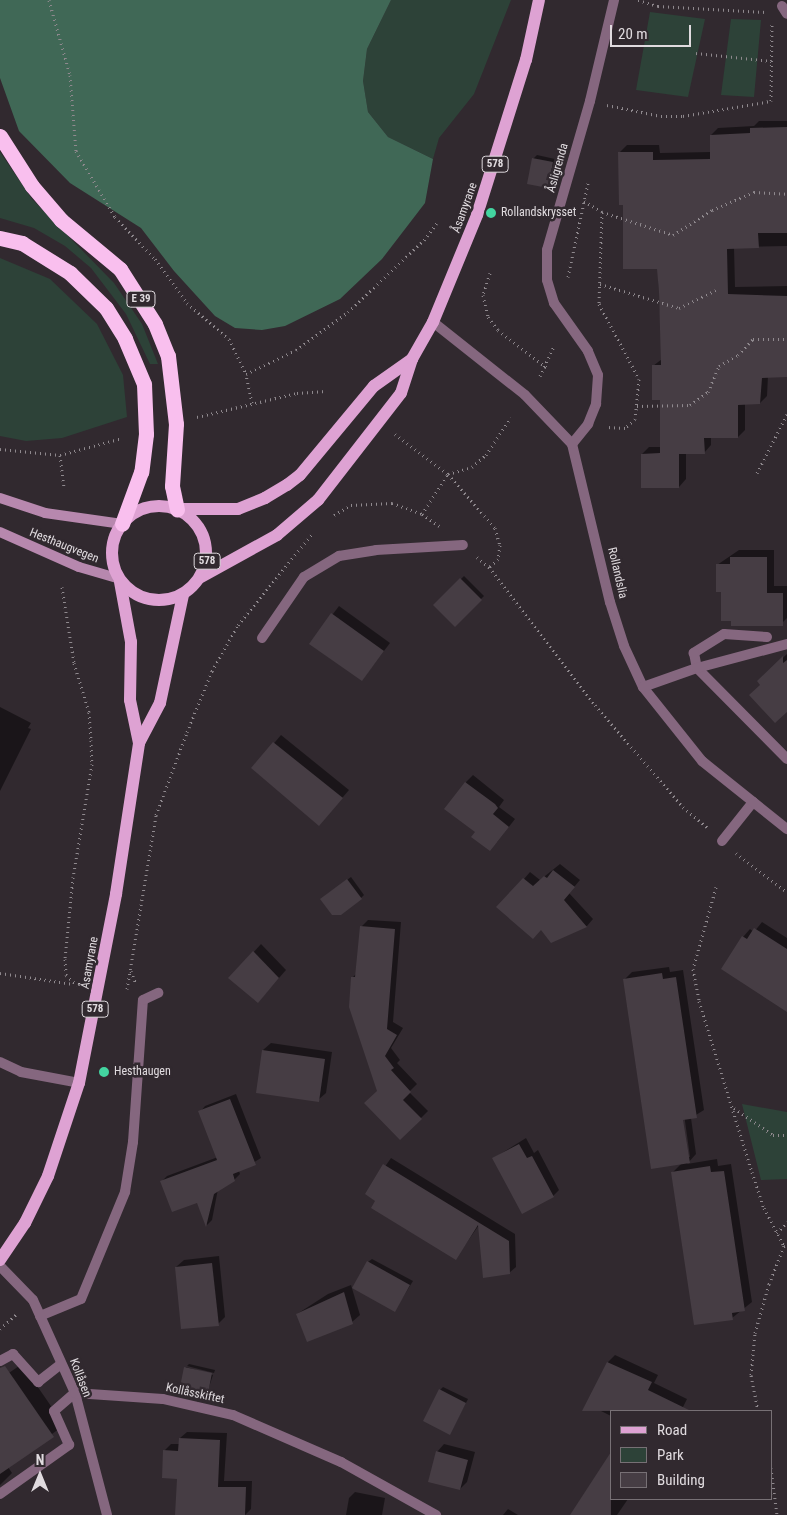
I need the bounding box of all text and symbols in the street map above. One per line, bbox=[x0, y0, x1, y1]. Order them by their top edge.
scale bar bbox=[612, 15, 693, 47]
text: 20 m bbox=[618, 25, 648, 43]
street label: Åsligrenda bbox=[544, 142, 572, 194]
road number: 578 bbox=[481, 156, 509, 172]
street label: Åsamyrane bbox=[449, 181, 481, 235]
place label: Rollandskrysset bbox=[501, 206, 576, 220]
marker: Rollandskrysset bbox=[485, 207, 497, 219]
road number: E 39 bbox=[126, 290, 156, 308]
street label: Hesthaugvegen bbox=[27, 526, 101, 566]
street label: Rollandslia bbox=[604, 546, 630, 600]
road number: 578 bbox=[193, 552, 221, 570]
street label: Åsamyrane bbox=[78, 936, 102, 990]
road number: 578 bbox=[81, 1001, 109, 1018]
place label: Hesthaugen bbox=[114, 1065, 171, 1079]
marker: Hesthaugen bbox=[98, 1066, 110, 1078]
street label: Kollåsen bbox=[66, 1356, 94, 1400]
street label: Kollåsskiftet bbox=[165, 1381, 225, 1407]
legend bbox=[610, 1410, 772, 1500]
text: Road bbox=[657, 1421, 687, 1439]
text: Park bbox=[657, 1446, 684, 1464]
north arrow bbox=[15, 1450, 65, 1500]
text: N bbox=[36, 1452, 44, 1468]
text: Building bbox=[657, 1471, 705, 1489]

